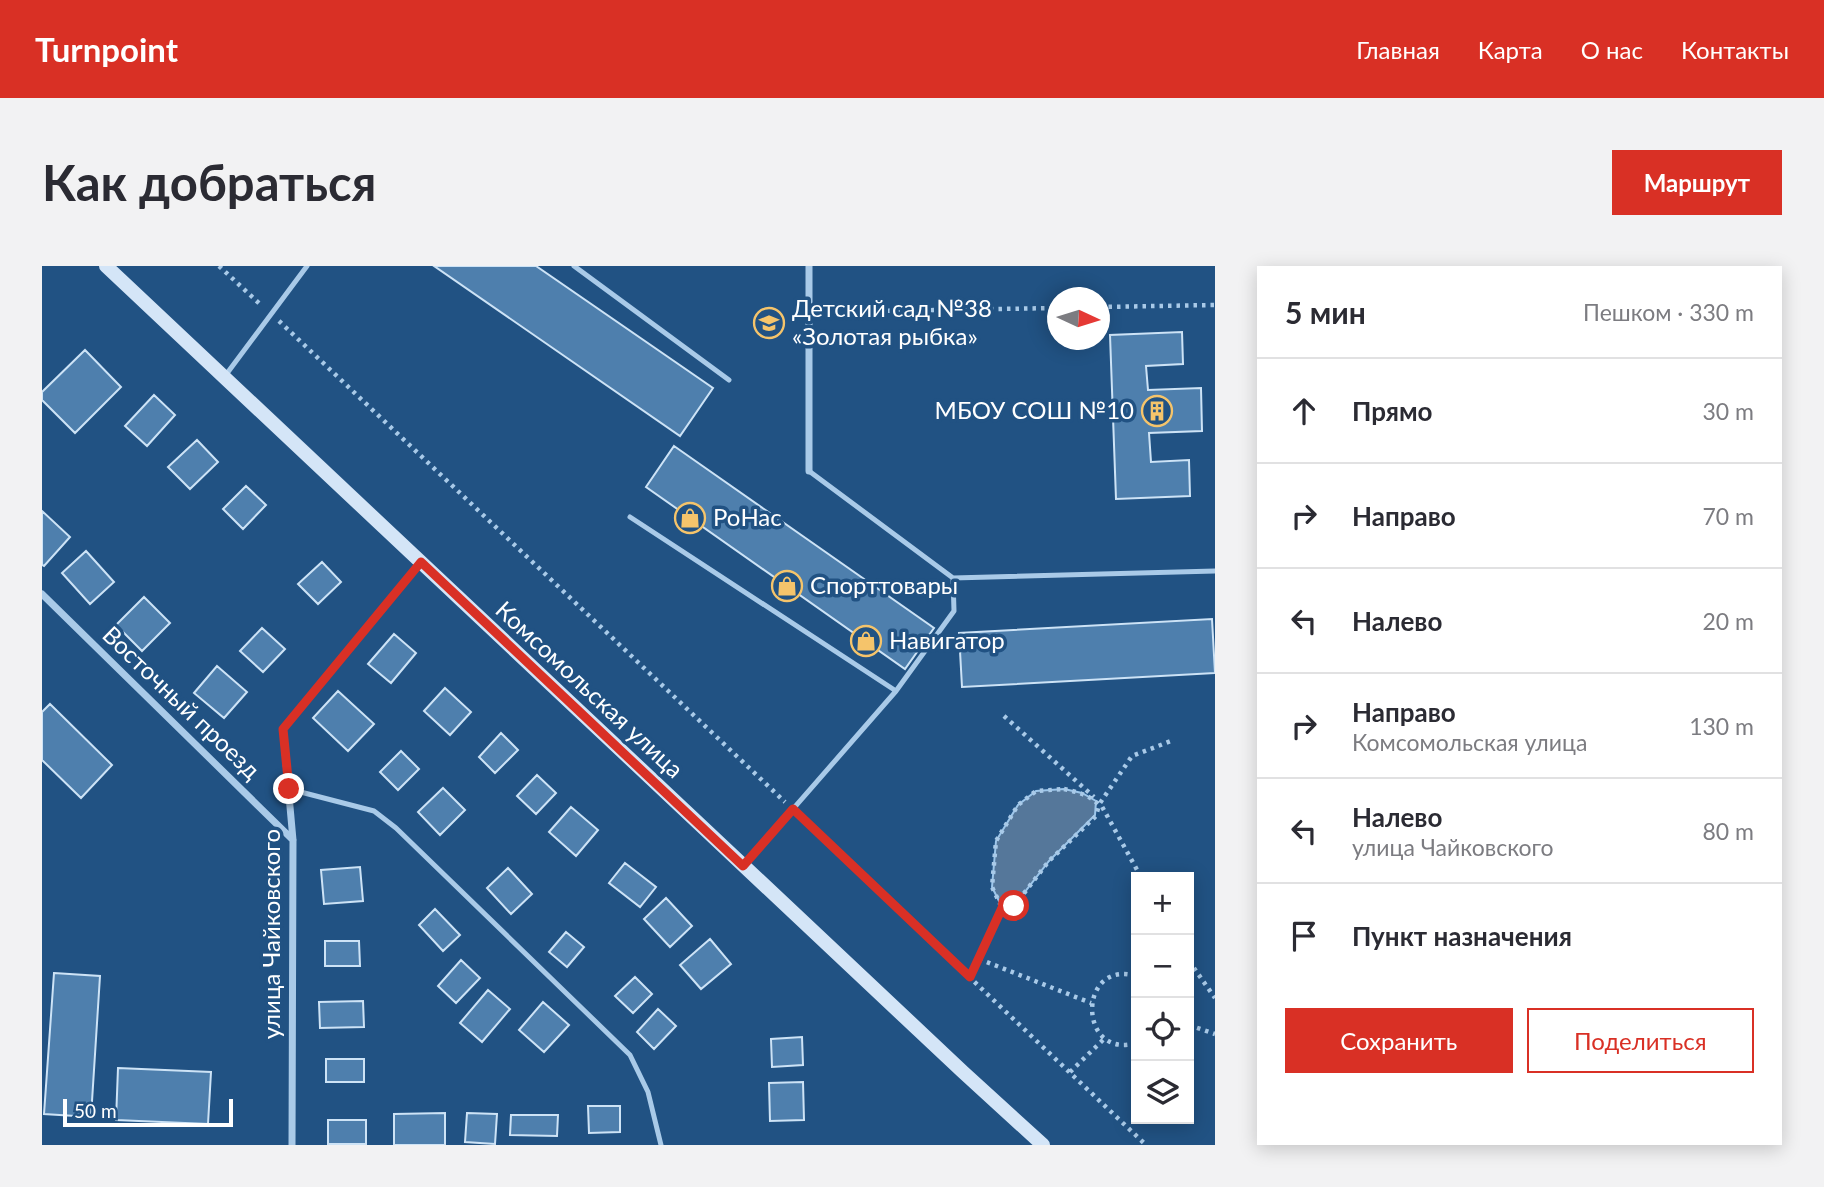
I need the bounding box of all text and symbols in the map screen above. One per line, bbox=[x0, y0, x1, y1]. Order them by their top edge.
text: Turnpoint bbox=[35, 29, 178, 69]
text: Главная bbox=[1356, 35, 1440, 64]
text: Карта bbox=[1478, 35, 1543, 64]
text: О нас bbox=[1581, 35, 1643, 64]
text: Контакты bbox=[1681, 35, 1789, 64]
button: Маршрут bbox=[1612, 150, 1782, 215]
text: Как добраться bbox=[42, 153, 376, 211]
north arrow bbox=[1047, 287, 1110, 350]
place label: Детский сад №38 «Золотая рыбка» bbox=[792, 293, 992, 350]
text: 5 мин bbox=[1285, 294, 1366, 330]
text: Пешком · 330 m bbox=[1583, 298, 1754, 326]
school or university icon: Детский сад №38 «Золотая рыбка» bbox=[752, 306, 786, 340]
icon: ahead bbox=[1285, 392, 1323, 430]
building icon: МБОУ СОШ №10 bbox=[1140, 394, 1174, 428]
place label: МБОУ СОШ №10 bbox=[935, 395, 1134, 424]
text: Прямо bbox=[1352, 395, 1433, 427]
text: 30 m bbox=[1703, 397, 1754, 425]
icon: right bbox=[1285, 497, 1323, 535]
text: Направо bbox=[1352, 500, 1456, 532]
shop icon: РоНас bbox=[673, 501, 707, 535]
place label: РоНас bbox=[713, 502, 782, 531]
text: 70 m bbox=[1703, 502, 1754, 530]
shop icon: Спорттовары bbox=[770, 569, 804, 603]
place label: Спорттовары bbox=[810, 570, 958, 599]
street label: Комсомольская улица bbox=[490, 595, 690, 783]
icon: left bbox=[1285, 602, 1323, 640]
text: Налево bbox=[1352, 605, 1442, 637]
text: 20 m bbox=[1703, 607, 1754, 635]
street label: Восточный проезд bbox=[97, 619, 267, 785]
shop icon: Навигатор bbox=[849, 624, 883, 658]
place label: Навигатор bbox=[889, 625, 1005, 654]
text: Направо bbox=[1352, 696, 1456, 728]
icon: right bbox=[1285, 707, 1323, 745]
text: 130 m bbox=[1689, 712, 1754, 740]
text: Комсомольская улица bbox=[1352, 728, 1587, 756]
route end bbox=[273, 773, 304, 804]
text: Налево bbox=[1352, 801, 1442, 833]
icon: left bbox=[1285, 812, 1323, 850]
text: 80 m bbox=[1703, 817, 1754, 845]
street label: улица Чайковского bbox=[256, 829, 285, 1039]
text: улица Чайковского bbox=[1352, 833, 1554, 861]
map controls bbox=[1131, 872, 1194, 1124]
button: + bbox=[1131, 872, 1194, 935]
route start bbox=[998, 890, 1029, 921]
icon: arrive bbox=[1285, 917, 1323, 955]
text: Пункт назначения bbox=[1352, 920, 1572, 952]
button: − bbox=[1131, 935, 1194, 998]
button: locate bbox=[1131, 998, 1194, 1061]
button: Сохранить bbox=[1285, 1008, 1513, 1073]
button: Поделиться bbox=[1527, 1008, 1754, 1073]
button: layers bbox=[1131, 1061, 1194, 1124]
scale bar bbox=[63, 1096, 233, 1128]
text: 50 m bbox=[74, 1099, 117, 1122]

